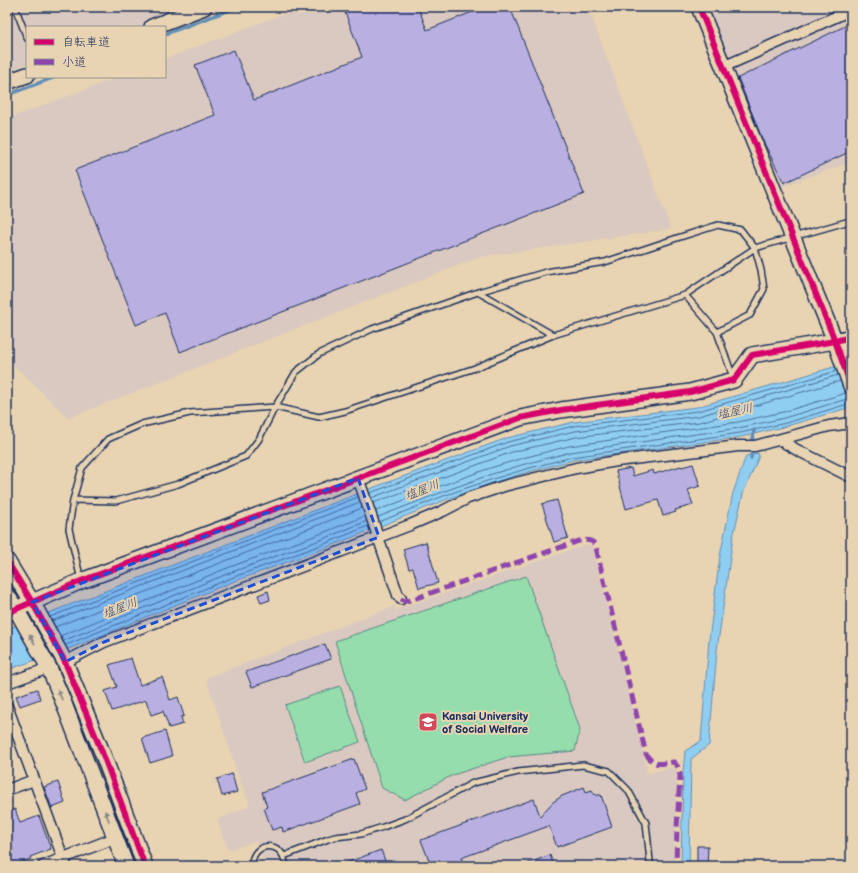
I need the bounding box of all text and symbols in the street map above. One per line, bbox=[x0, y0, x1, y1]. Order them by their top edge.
legend bbox=[26, 26, 166, 78]
text: 自転車道 bbox=[62, 35, 110, 50]
text: 小道 bbox=[62, 55, 86, 70]
water label: 塩屋川 bbox=[716, 400, 754, 423]
water label: 塩屋川 bbox=[403, 477, 442, 504]
water label: 塩屋川 bbox=[101, 595, 140, 622]
one-way arrow bbox=[29, 633, 36, 645]
one-way arrow bbox=[57, 689, 63, 701]
place label: Kansai University of Social Welfare bbox=[442, 710, 528, 736]
school or university icon: Kansai University of Social Welfare bbox=[417, 711, 439, 733]
one-way arrow bbox=[104, 810, 110, 822]

